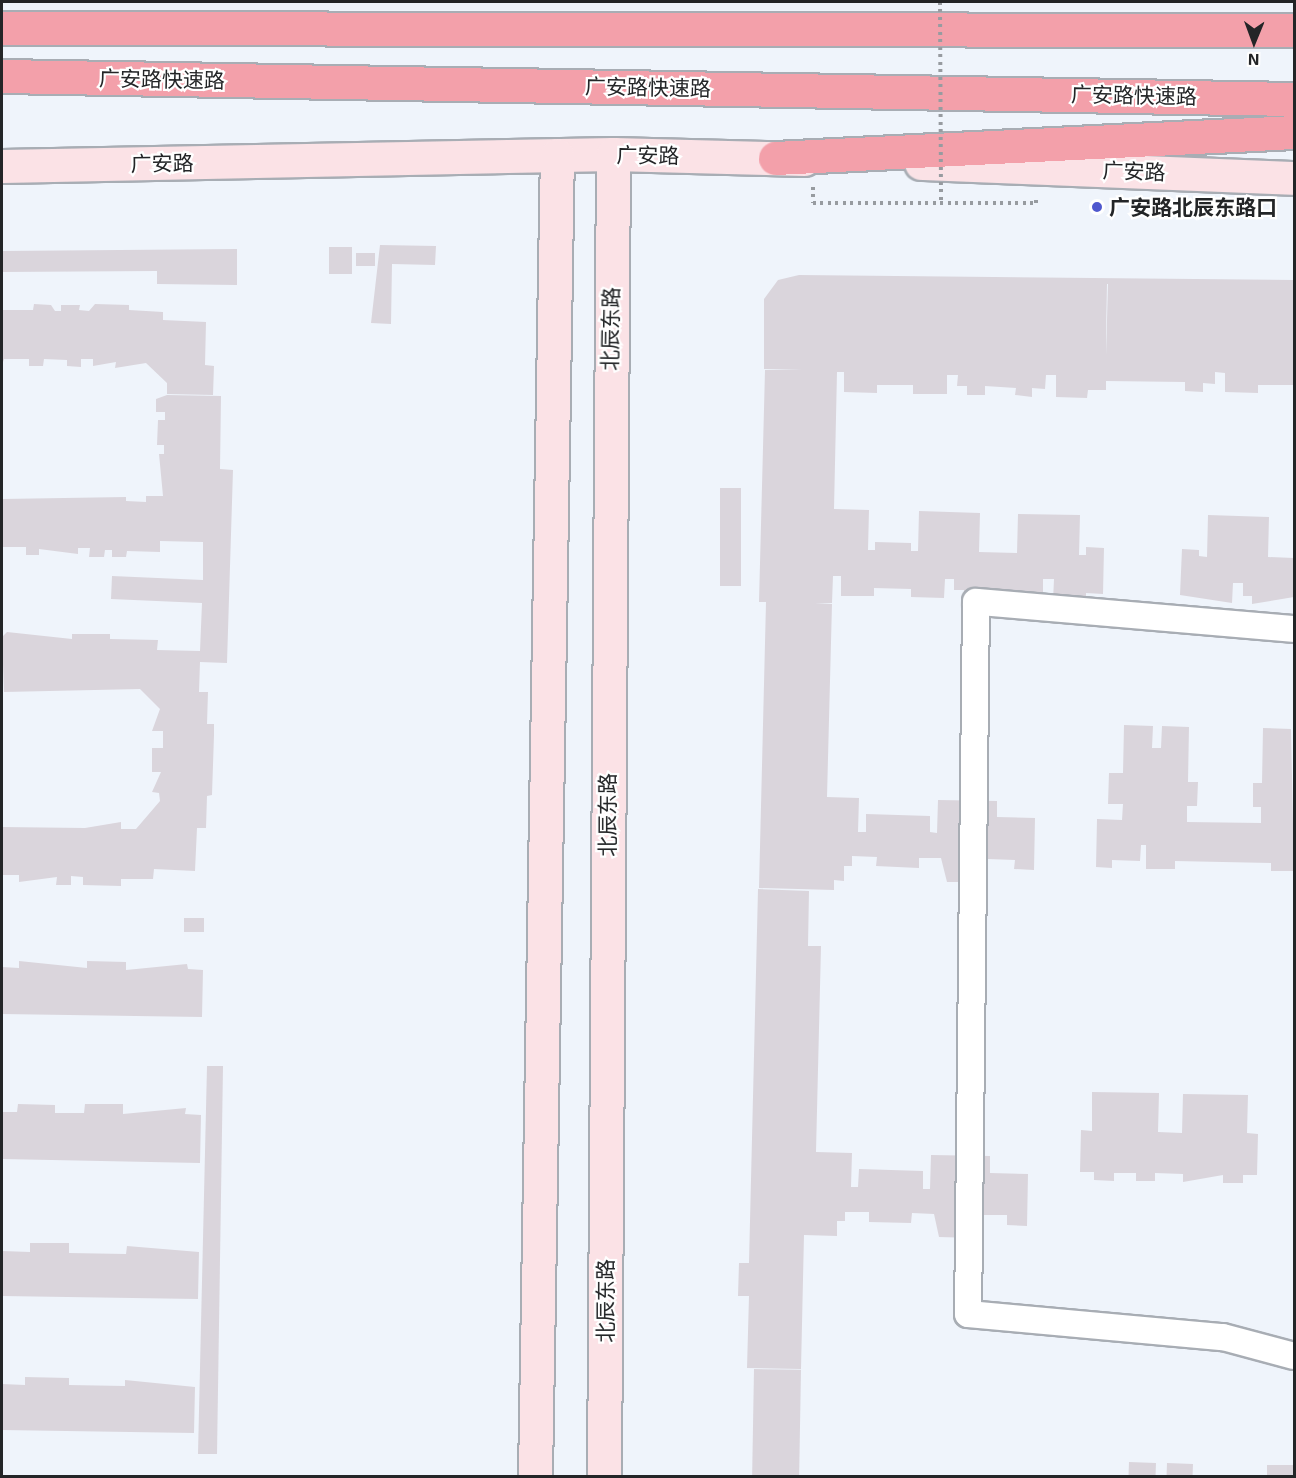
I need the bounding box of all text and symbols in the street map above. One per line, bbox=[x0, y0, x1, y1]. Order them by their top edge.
north arrow bbox=[1224, 12, 1284, 72]
text: N bbox=[1248, 51, 1260, 70]
street label: 广安路快速路 bbox=[99, 65, 225, 93]
street label: 广安路快速路 bbox=[585, 73, 711, 101]
street label: 广安路快速路 bbox=[1071, 81, 1197, 109]
street label: 广安路 bbox=[616, 142, 680, 168]
street label: 广安路 bbox=[130, 150, 194, 176]
street label: 广安路 bbox=[1102, 157, 1166, 185]
place label: 广安路北辰东路口 bbox=[1109, 194, 1277, 220]
marker: 广安路北辰东路口 bbox=[1090, 200, 1104, 214]
street label: 北辰东路 bbox=[597, 287, 623, 371]
street label: 北辰东路 bbox=[594, 773, 620, 857]
street label: 北辰东路 bbox=[592, 1259, 618, 1343]

